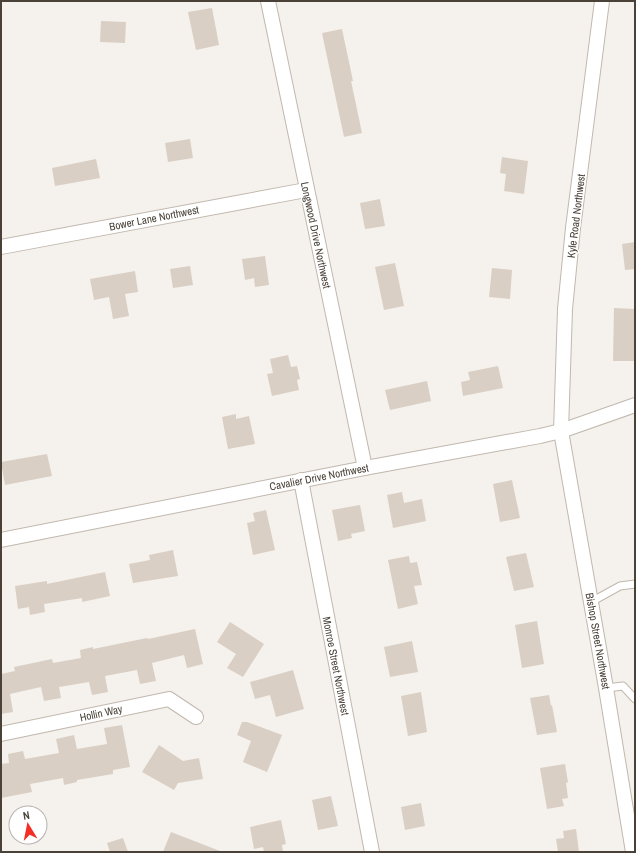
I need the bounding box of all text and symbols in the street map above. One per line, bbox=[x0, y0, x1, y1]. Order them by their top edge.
street label: Kyle Road Northwest bbox=[564, 173, 588, 259]
street label: Longwood Drive Northwest bbox=[298, 180, 334, 290]
street label: Bower Lane Northwest bbox=[108, 202, 201, 234]
street label: Cavalier Drive Northwest bbox=[268, 460, 370, 493]
street label: Bishop Street Northwest bbox=[583, 592, 613, 691]
street label: Monroe Street Northwest bbox=[320, 615, 353, 717]
street label: Hollin Way bbox=[78, 702, 124, 724]
north arrow bbox=[8, 805, 48, 845]
text: N bbox=[22, 808, 31, 823]

